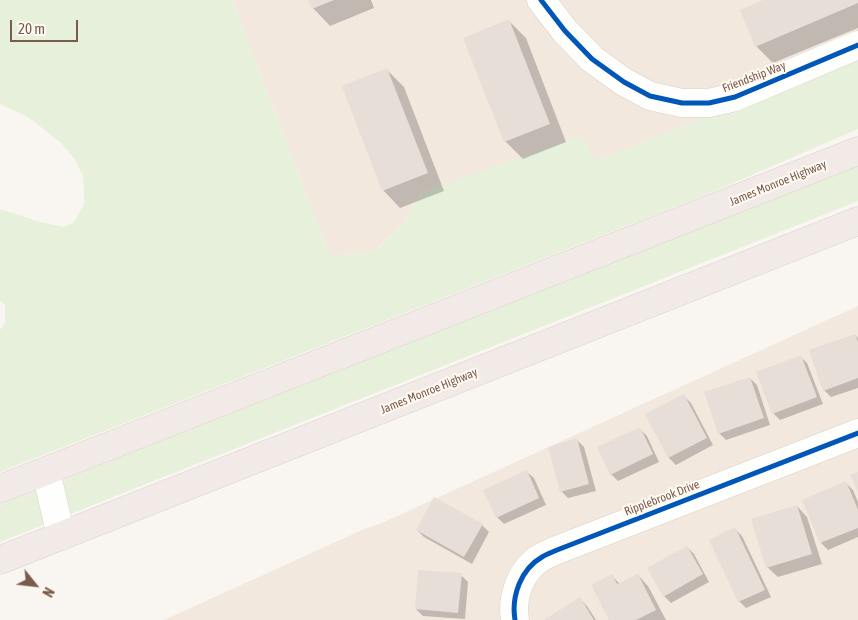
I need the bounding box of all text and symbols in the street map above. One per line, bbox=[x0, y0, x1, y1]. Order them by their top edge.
scale bar bbox=[12, 10, 80, 42]
text: 20 m bbox=[18, 20, 45, 37]
street label: Friendship Way bbox=[720, 58, 788, 96]
street label: James Monroe Highway bbox=[727, 157, 829, 209]
street label: James Monroe Highway bbox=[378, 365, 480, 417]
street label: Ripplebrook Drive bbox=[622, 477, 702, 519]
north arrow bbox=[10, 560, 60, 610]
text: N bbox=[39, 585, 57, 600]

